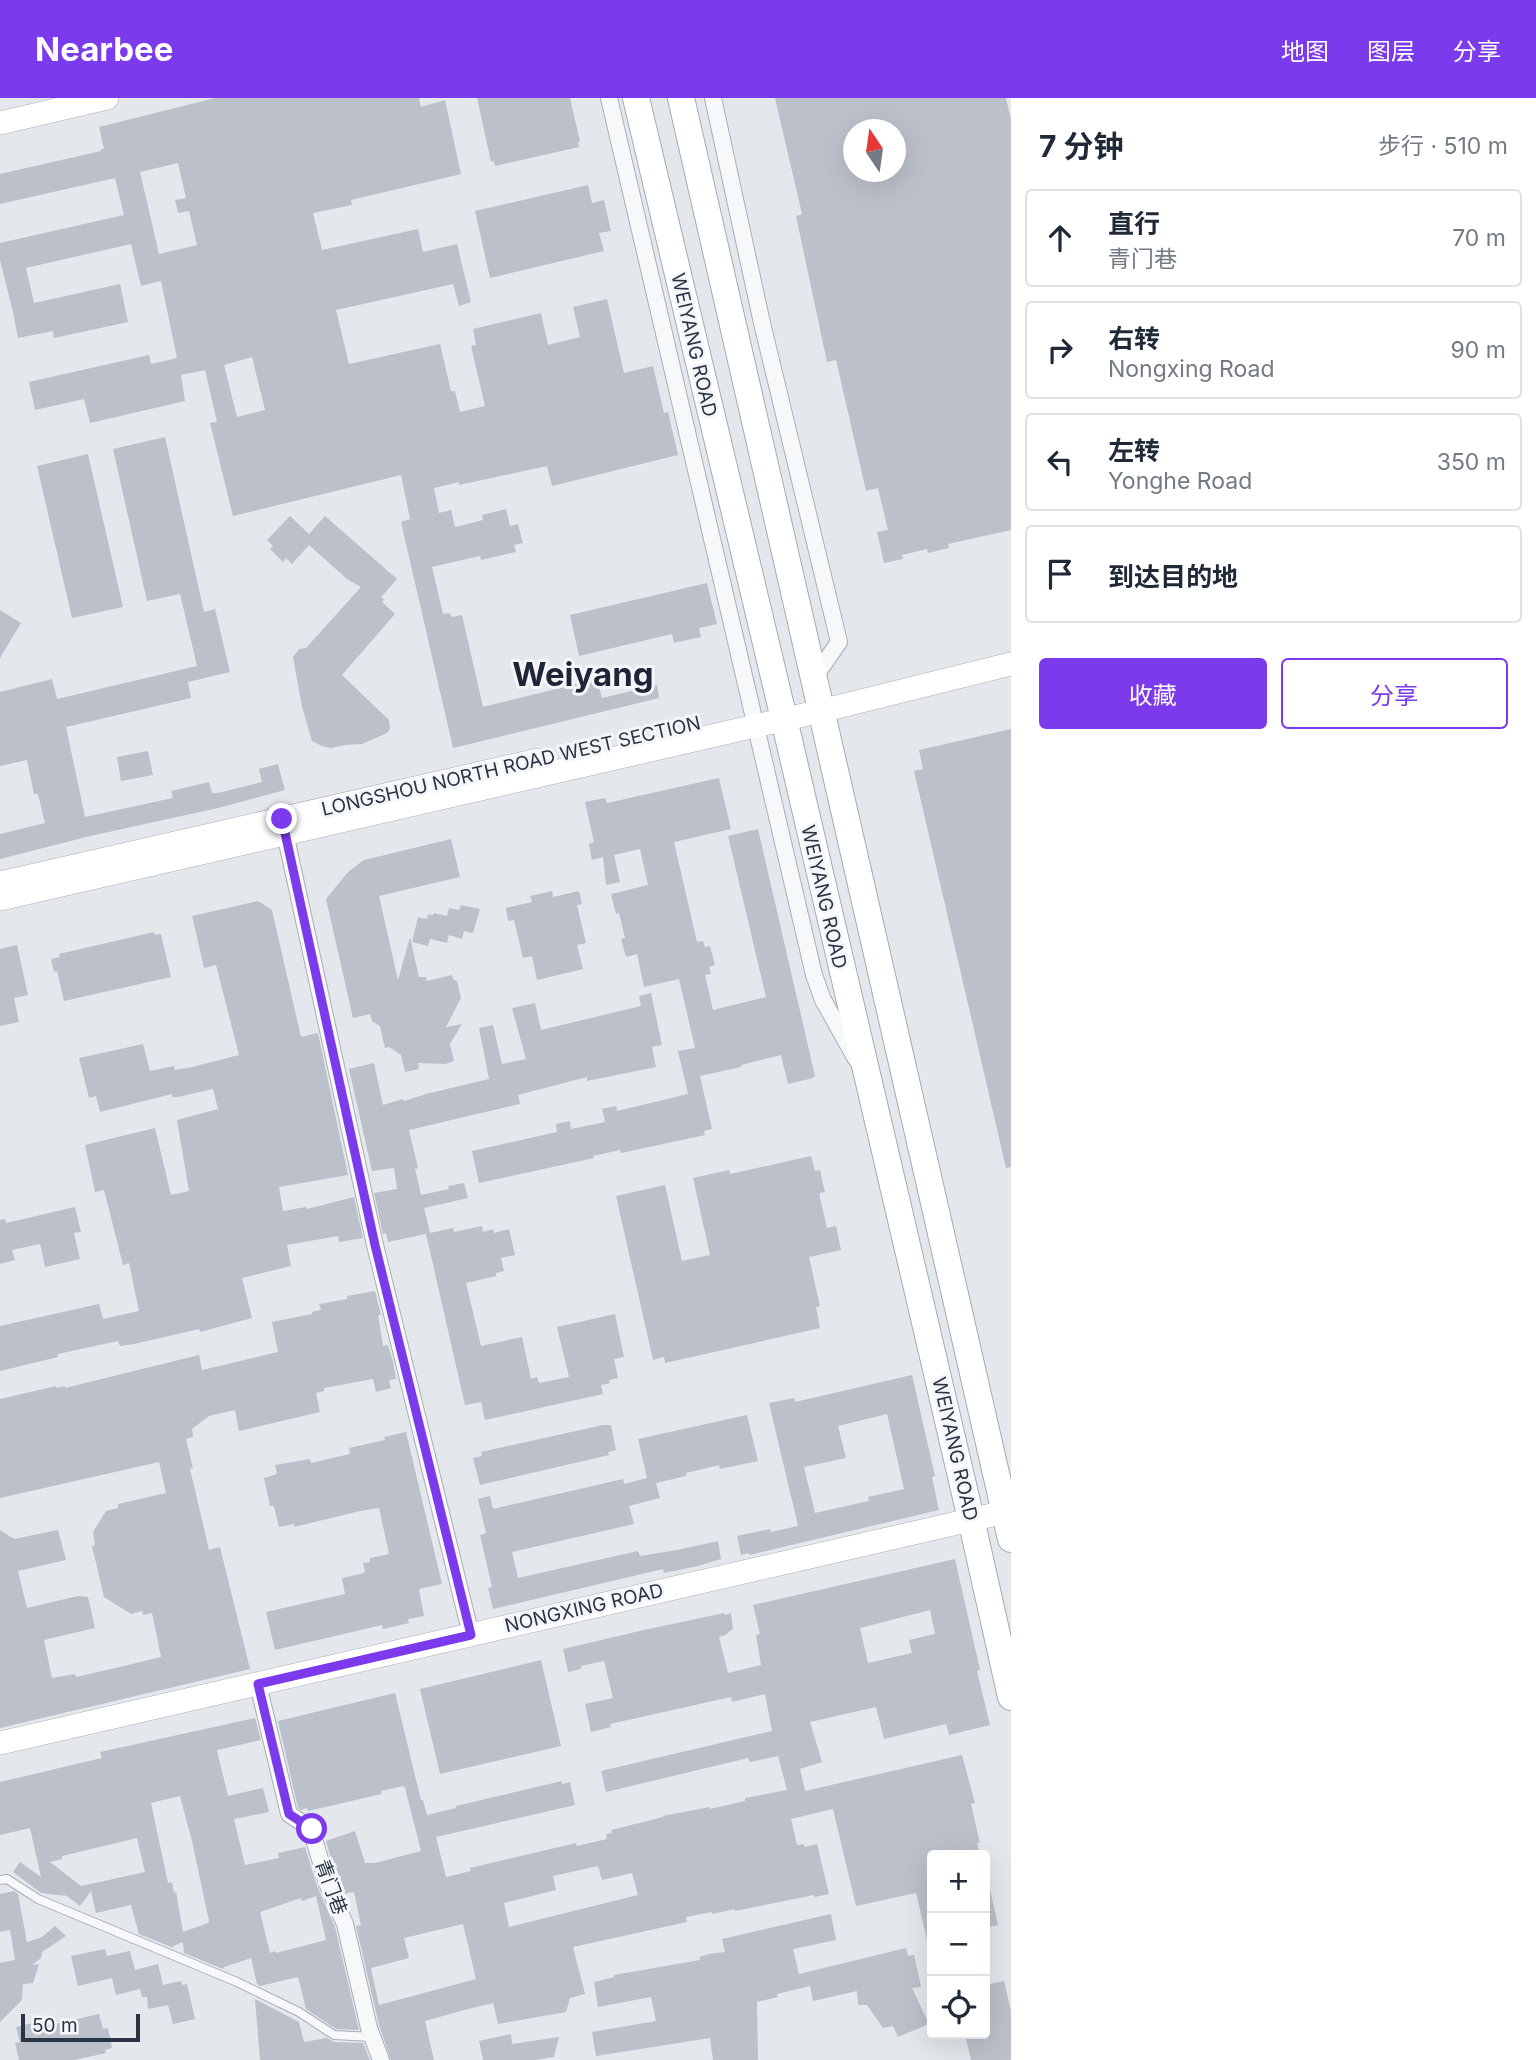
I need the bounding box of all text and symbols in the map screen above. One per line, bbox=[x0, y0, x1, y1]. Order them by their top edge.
text: Nearbee bbox=[35, 29, 173, 69]
text: 地图 bbox=[1281, 37, 1329, 66]
text: 图层 bbox=[1367, 37, 1415, 66]
text: 分享 bbox=[1453, 37, 1501, 66]
north arrow bbox=[843, 119, 906, 182]
text: 7 分钟 bbox=[1039, 128, 1124, 164]
text: 步行 · 510 m bbox=[1378, 132, 1508, 160]
text: 直行 bbox=[1108, 208, 1160, 239]
icon: ahead bbox=[1041, 219, 1079, 257]
text: 70 m bbox=[1452, 224, 1506, 252]
text: 青门巷 bbox=[1108, 245, 1177, 273]
street label: WEIYANG ROAD bbox=[666, 271, 722, 419]
text: 右转 bbox=[1108, 323, 1160, 354]
icon: right bbox=[1041, 331, 1079, 369]
text: 90 m bbox=[1451, 336, 1506, 364]
text: Nongxing Road bbox=[1108, 355, 1275, 383]
text: 左转 bbox=[1108, 435, 1160, 466]
icon: left bbox=[1041, 443, 1079, 481]
text: 350 m bbox=[1437, 448, 1506, 476]
text: Yonghe Road bbox=[1108, 467, 1252, 495]
icon: arrive bbox=[1041, 555, 1079, 593]
text: 到达目的地 bbox=[1108, 561, 1238, 592]
district label: Weiyang bbox=[512, 654, 654, 694]
button: 收藏 bbox=[1039, 658, 1267, 729]
button: 分享 bbox=[1281, 658, 1508, 729]
street label: LONGSHOU NORTH ROAD WEST SECTION bbox=[319, 711, 703, 821]
route end bbox=[266, 803, 297, 834]
street label: WEIYANG ROAD bbox=[796, 823, 852, 971]
street label: WEIYANG ROAD bbox=[927, 1375, 983, 1523]
street label: NONGXING ROAD bbox=[502, 1579, 666, 1637]
route start bbox=[296, 1813, 327, 1844]
map controls bbox=[927, 1850, 990, 2039]
button: + bbox=[927, 1850, 990, 1913]
street label: 青门巷 bbox=[310, 1856, 352, 1918]
button: − bbox=[927, 1913, 990, 1976]
button: locate bbox=[927, 1976, 990, 2039]
scale bar bbox=[21, 2011, 140, 2043]
text: 50 m bbox=[32, 2014, 78, 2037]

